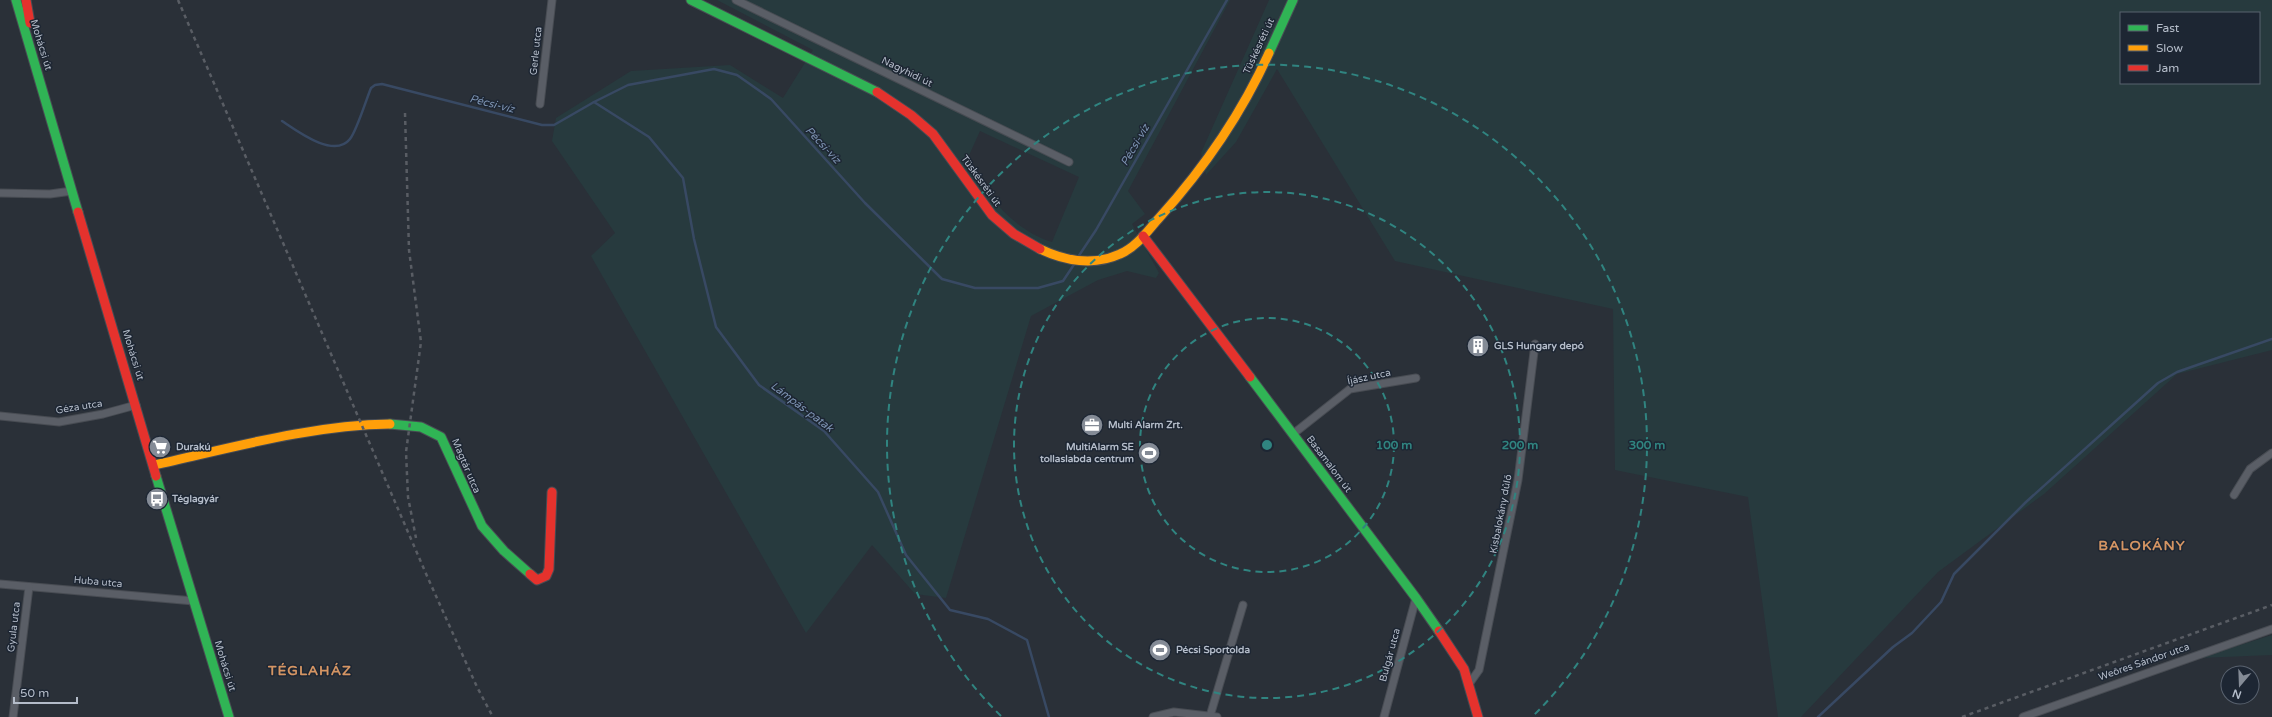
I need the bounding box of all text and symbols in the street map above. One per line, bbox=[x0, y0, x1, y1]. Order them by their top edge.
legend bbox=[2120, 12, 2260, 84]
street label: Tüskésréti út bbox=[1241, 16, 1277, 76]
street label: Mohácsi út bbox=[28, 18, 54, 72]
text: Fast bbox=[2156, 21, 2180, 35]
street label: Gerle utca bbox=[527, 26, 545, 76]
text: Slow bbox=[2156, 41, 2183, 55]
street label: Nagyhidi út bbox=[880, 55, 935, 90]
text: Jam bbox=[2156, 61, 2179, 75]
water label: Pécsi-víz bbox=[468, 92, 517, 116]
water label: Pécsi-víz bbox=[1118, 121, 1153, 168]
water label: Pécsi-víz bbox=[803, 124, 844, 167]
street label: Tüskésréti út bbox=[958, 153, 1004, 209]
street label: Mohácsi út bbox=[120, 328, 146, 382]
building icon: GLS Hungary depó bbox=[1465, 333, 1491, 359]
place label: GLS Hungary depó bbox=[1494, 340, 1584, 352]
street label: Íjász utca bbox=[1346, 367, 1392, 387]
water label: Lámpás-patak bbox=[768, 379, 837, 435]
street label: Géza utca bbox=[55, 397, 103, 417]
office icon: Multi Alarm Zrt. bbox=[1079, 412, 1105, 438]
place label: Multi Alarm Zrt. bbox=[1108, 419, 1183, 431]
street label: Basamalom út bbox=[1304, 433, 1354, 495]
supermarket icon: Durakú bbox=[147, 434, 173, 460]
street label: Magtár utca bbox=[449, 437, 483, 495]
centre of rings bbox=[1260, 438, 1274, 452]
text: 100 m bbox=[1376, 438, 1412, 452]
text: 200 m bbox=[1502, 438, 1538, 452]
text: 300 m bbox=[1629, 438, 1665, 452]
sports icon: MultiAlarm SE tollaslabda centrum bbox=[1136, 440, 1162, 466]
place label: Durakú bbox=[176, 441, 211, 453]
place label: MultiAlarm SE tollaslabda centrum bbox=[1039, 441, 1135, 465]
street label: Kisbalokány dűlő bbox=[1487, 473, 1515, 555]
bus stop icon: Téglagyár bbox=[144, 486, 170, 512]
place label: Téglagyár bbox=[171, 493, 219, 505]
district label: BALOKÁNY bbox=[2098, 537, 2186, 554]
street label: Huba utca bbox=[73, 574, 123, 590]
street label: Gyula utca bbox=[5, 601, 23, 653]
street label: Bulgár utca bbox=[1377, 627, 1403, 683]
sports icon: Pécsi Sportolda bbox=[1147, 637, 1173, 663]
street label: Mohácsi út bbox=[212, 639, 238, 693]
street label: Weöres Sándor utca bbox=[2097, 641, 2191, 683]
place label: Pécsi Sportolda bbox=[1176, 644, 1250, 656]
district label: TÉGLAHÁZ bbox=[267, 662, 352, 679]
north arrow bbox=[2220, 665, 2260, 705]
scale bar bbox=[14, 679, 77, 705]
text: 50 m bbox=[20, 686, 49, 700]
text: N bbox=[2231, 686, 2243, 702]

